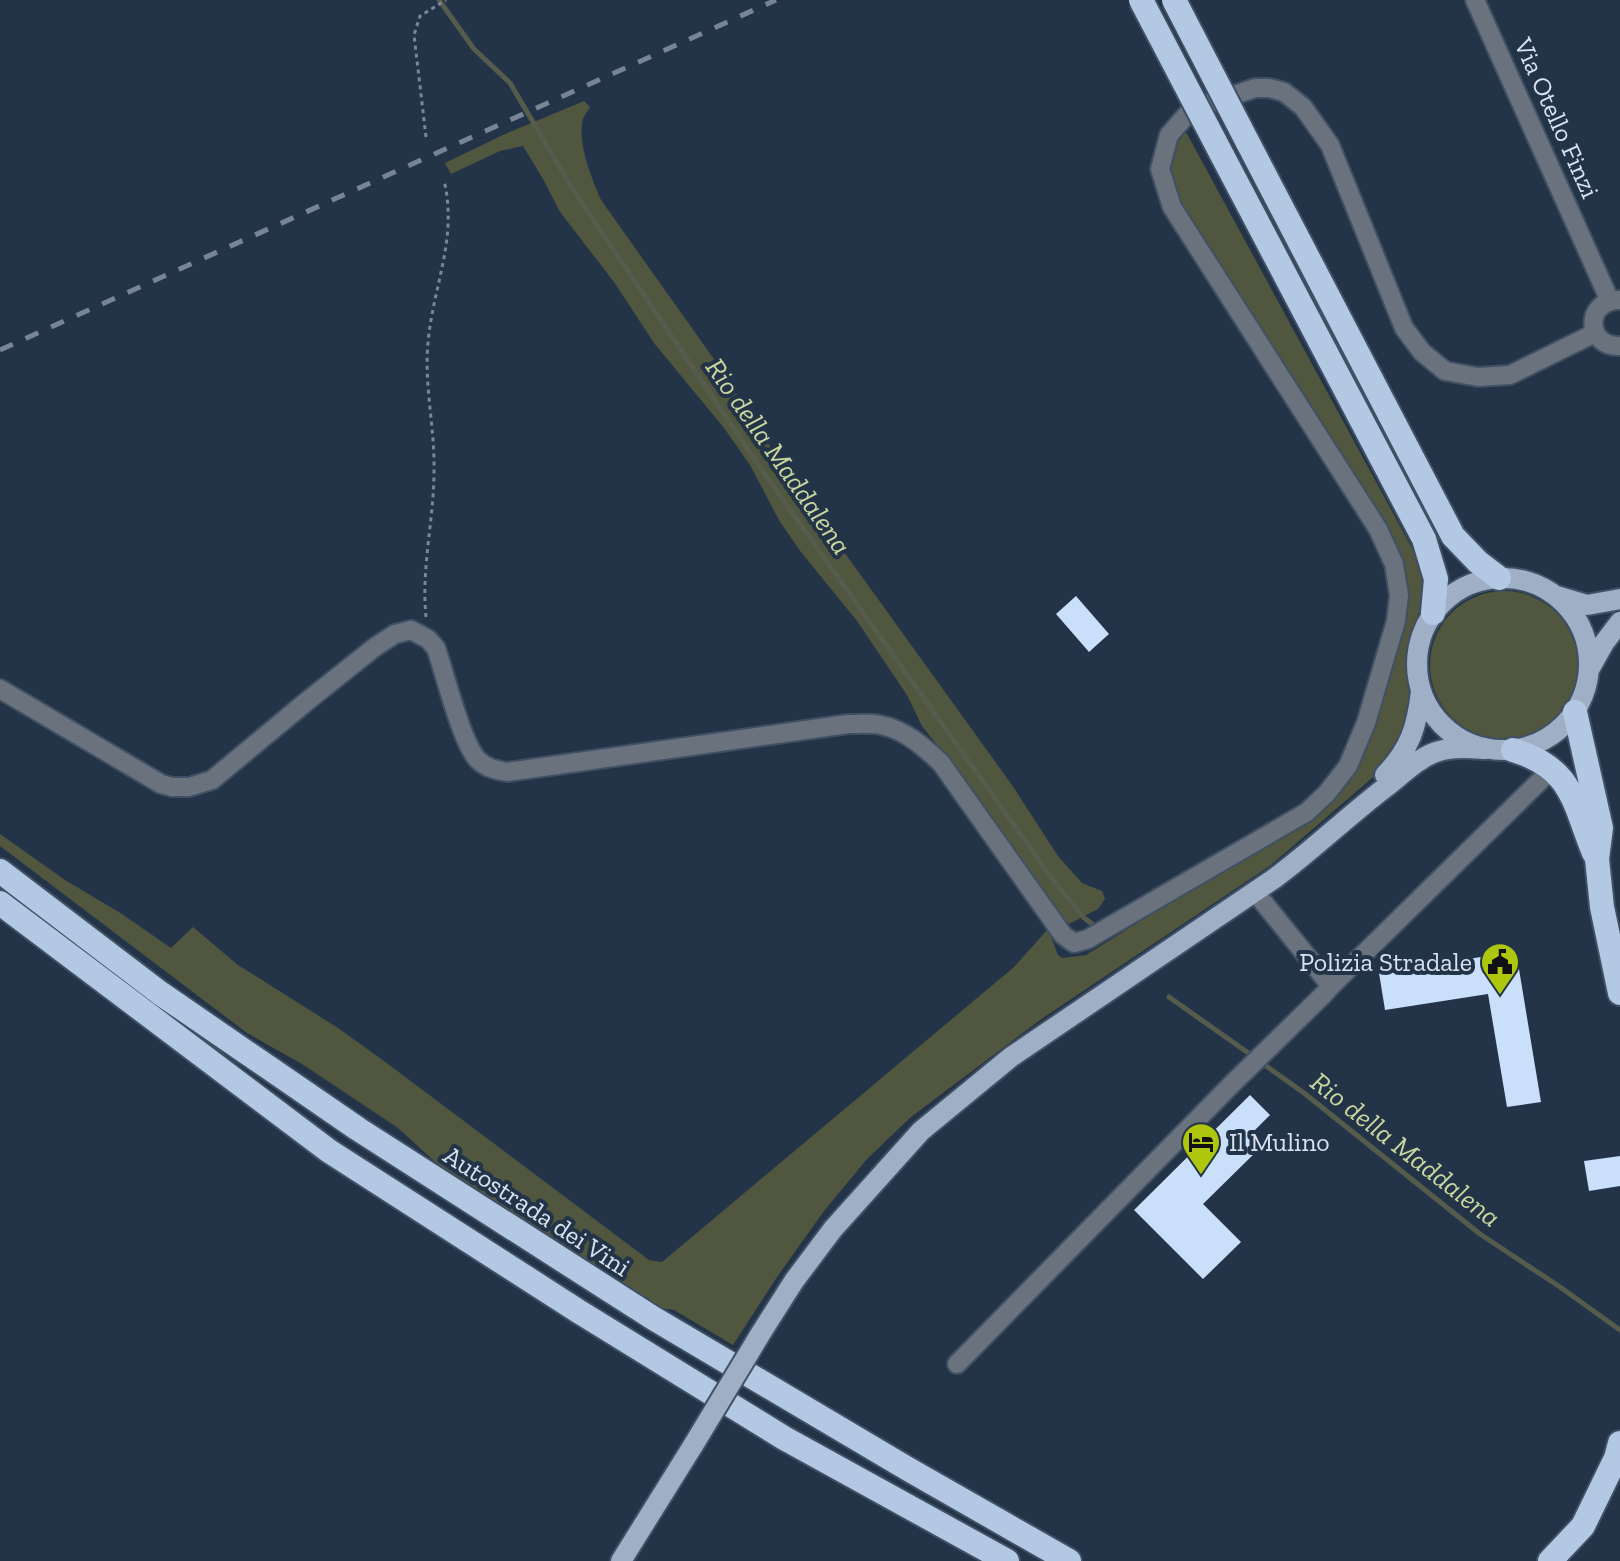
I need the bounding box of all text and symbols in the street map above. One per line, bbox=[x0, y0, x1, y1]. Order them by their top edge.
street label: Via Otello Finzi bbox=[1507, 32, 1607, 203]
water label: Rio della Maddalena bbox=[699, 352, 859, 561]
public building icon: Polizia Stradale bbox=[1479, 941, 1521, 996]
place label: Polizia Stradale bbox=[1299, 946, 1472, 978]
water label: Rio della Maddalena bbox=[1304, 1065, 1507, 1234]
hotel icon: Il Mulino bbox=[1180, 1121, 1222, 1176]
place label: Il Mulino bbox=[1229, 1126, 1330, 1158]
street label: Autostrada dei Vini bbox=[438, 1139, 636, 1283]

